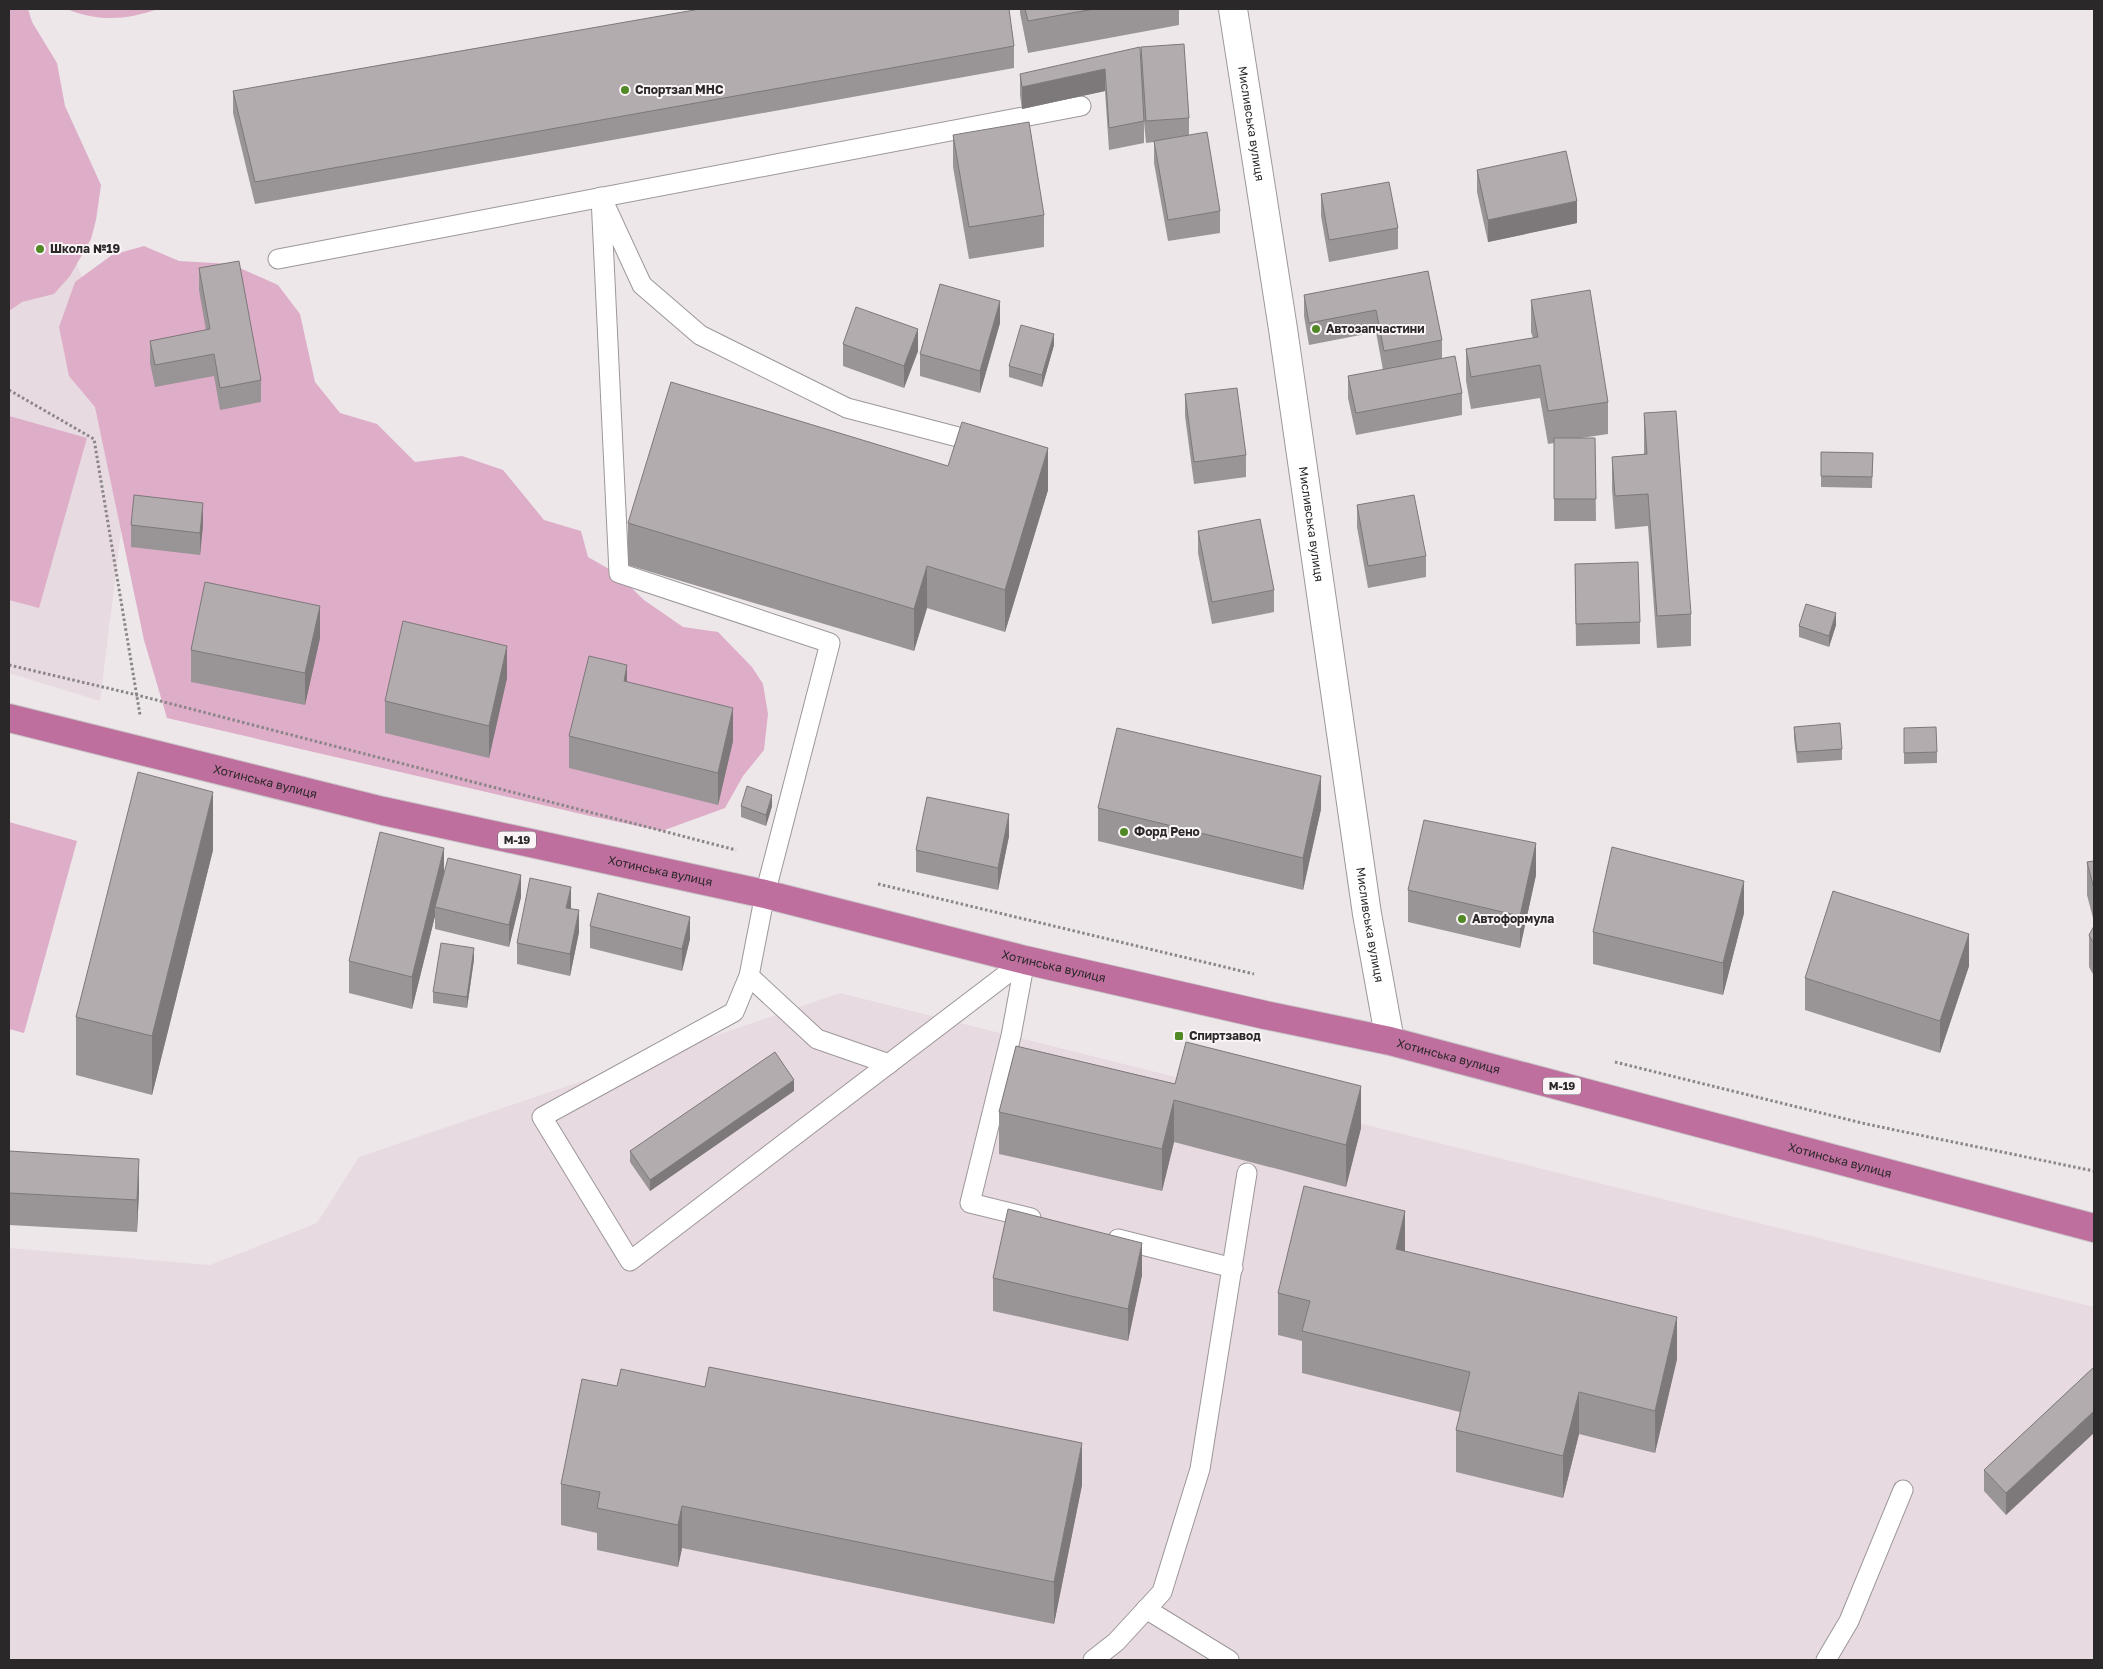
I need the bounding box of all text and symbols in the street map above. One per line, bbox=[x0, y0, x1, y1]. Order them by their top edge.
street label: Мисливська вулиця bbox=[1235, 65, 1268, 182]
place label: Спортзал МНС bbox=[635, 82, 724, 97]
marker: Спортзал МНС bbox=[619, 84, 631, 96]
place label: Школа №19 bbox=[50, 241, 120, 256]
marker: Школа №19 bbox=[34, 243, 46, 255]
place label: Автозапчастини bbox=[1326, 321, 1425, 336]
marker: Автозапчастини bbox=[1310, 323, 1322, 335]
street label: Мисливська вулиця bbox=[1296, 465, 1327, 583]
street label: Хотинська вулиця bbox=[212, 761, 319, 801]
place label: Форд Рено bbox=[1134, 824, 1200, 839]
marker: Форд Рено bbox=[1118, 826, 1130, 838]
road number: М-19 bbox=[498, 832, 536, 848]
street label: Хотинська вулиця bbox=[607, 852, 714, 889]
street label: Мисливська вулиця bbox=[1353, 866, 1387, 984]
place label: Автоформула bbox=[1472, 911, 1554, 926]
marker: Автоформула bbox=[1456, 913, 1468, 925]
street label: Хотинська вулиця bbox=[1000, 946, 1107, 985]
place label: Спиртзавод bbox=[1189, 1028, 1261, 1043]
marker: Спиртзавод bbox=[1173, 1030, 1185, 1042]
street label: Хотинська вулиця bbox=[1395, 1035, 1502, 1077]
road number: М-19 bbox=[1543, 1078, 1581, 1094]
street label: Хотинська вулиця bbox=[1787, 1139, 1894, 1181]

